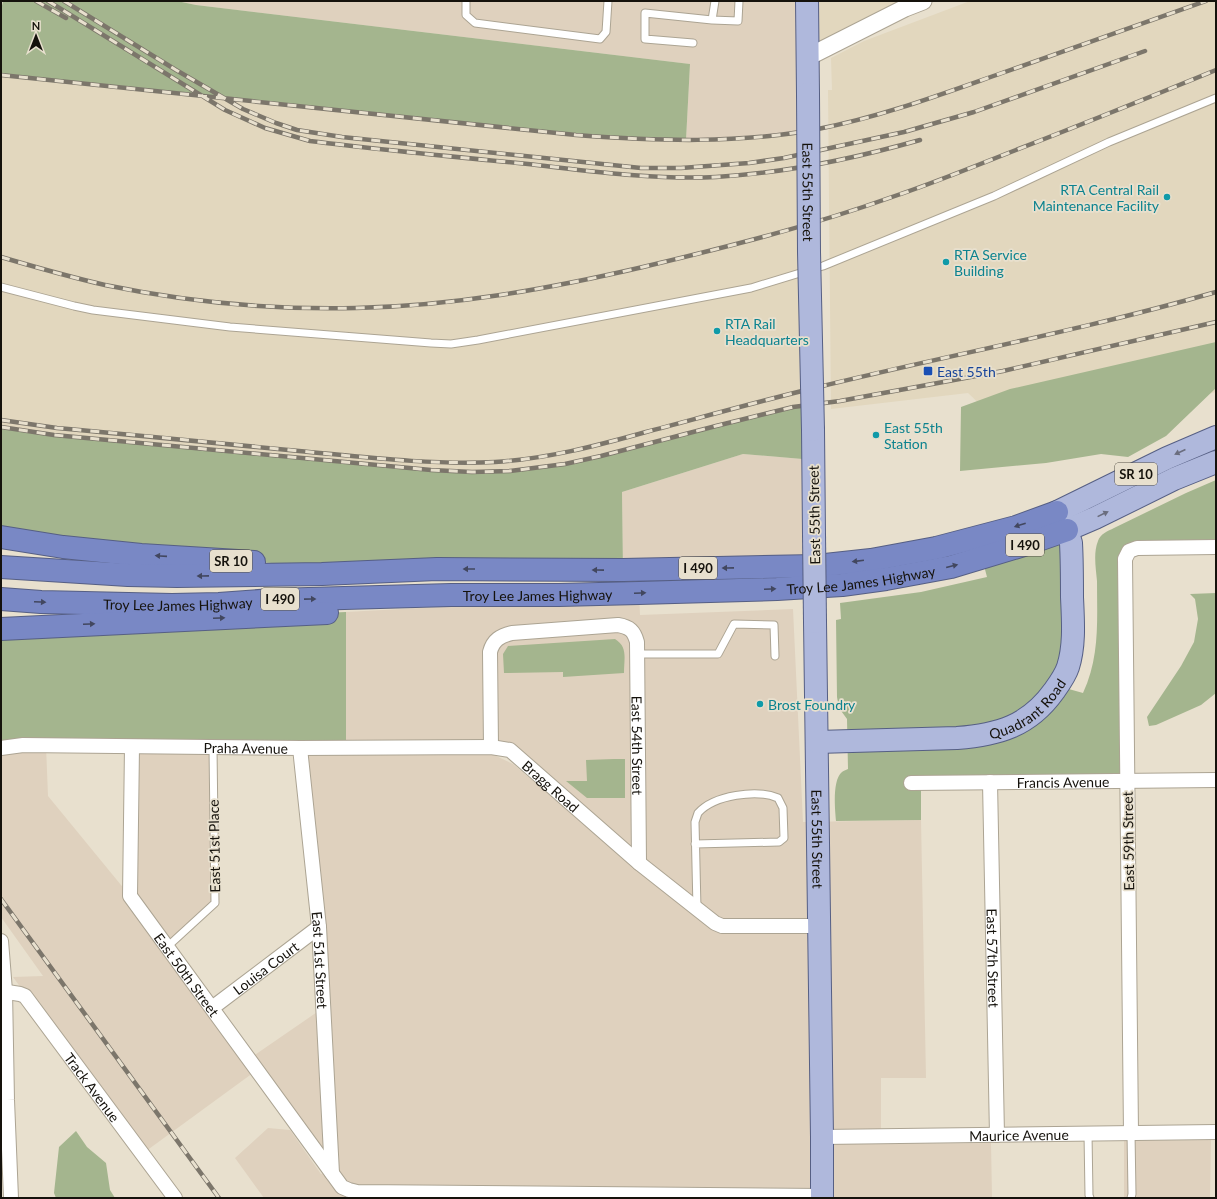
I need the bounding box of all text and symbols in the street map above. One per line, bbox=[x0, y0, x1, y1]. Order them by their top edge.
north arrow bbox=[16, 16, 56, 56]
text: N bbox=[32, 19, 40, 32]
street label: East 55th Street bbox=[800, 142, 817, 242]
place label: RTA Central Rail Maintenance Facility bbox=[1033, 181, 1160, 214]
marker: RTA Central Rail Maintenance Facility bbox=[1162, 192, 1172, 202]
place label: RTA Service Building bbox=[954, 246, 1027, 279]
marker: RTA Service Building bbox=[941, 257, 951, 267]
place label: RTA Rail Headquarters bbox=[725, 315, 809, 348]
marker: RTA Rail Headquarters bbox=[712, 326, 722, 336]
place label: East 55th bbox=[937, 363, 996, 380]
marker: East 55th bbox=[922, 365, 934, 377]
place label: East 55th Station bbox=[884, 419, 943, 452]
marker: East 55th Station bbox=[871, 430, 881, 440]
one-way arrow bbox=[1174, 449, 1186, 455]
road number: SR 10 bbox=[1115, 463, 1157, 485]
street label: East 55th Street bbox=[805, 465, 823, 565]
one-way arrow bbox=[1097, 511, 1108, 517]
one-way arrow bbox=[1014, 523, 1026, 529]
road number: I 490 bbox=[1006, 534, 1044, 556]
road number: SR 10 bbox=[210, 550, 252, 572]
one-way arrow bbox=[155, 553, 167, 560]
road number: I 490 bbox=[679, 557, 717, 579]
one-way arrow bbox=[852, 558, 864, 565]
street label: Troy Lee James Highway bbox=[786, 561, 937, 597]
one-way arrow bbox=[946, 563, 958, 569]
one-way arrow bbox=[721, 565, 734, 571]
one-way arrow bbox=[462, 566, 475, 572]
one-way arrow bbox=[591, 567, 604, 573]
one-way arrow bbox=[196, 573, 209, 579]
street label: Troy Lee James Highway bbox=[463, 585, 613, 604]
one-way arrow bbox=[764, 586, 777, 592]
road number: I 490 bbox=[261, 588, 299, 610]
one-way arrow bbox=[634, 590, 647, 596]
street label: Troy Lee James Highway bbox=[103, 593, 254, 614]
one-way arrow bbox=[304, 596, 317, 602]
one-way arrow bbox=[34, 598, 46, 605]
one-way arrow bbox=[213, 615, 225, 622]
one-way arrow bbox=[83, 621, 95, 628]
street label: Quadrant Road bbox=[987, 675, 1069, 742]
street label: East 54th Street bbox=[629, 696, 647, 795]
place label: Brost Foundry bbox=[768, 696, 856, 713]
marker: Brost Foundry bbox=[755, 699, 765, 709]
street label: Praha Avenue bbox=[203, 738, 288, 756]
street label: Bragg Road bbox=[519, 756, 583, 815]
street label: Francis Avenue bbox=[1017, 773, 1109, 790]
street label: East 55th Street bbox=[809, 789, 827, 889]
street label: East 59th Street bbox=[1119, 791, 1137, 891]
street label: East 51st Place bbox=[205, 799, 223, 893]
street label: East 57th Street bbox=[984, 908, 1003, 1008]
street label: East 51st Street bbox=[309, 910, 332, 1009]
street label: East 50th Street bbox=[151, 929, 223, 1020]
street label: Louisa Court bbox=[229, 937, 301, 998]
street label: Track Avenue bbox=[61, 1049, 124, 1125]
street label: Maurice Avenue bbox=[969, 1125, 1069, 1144]

